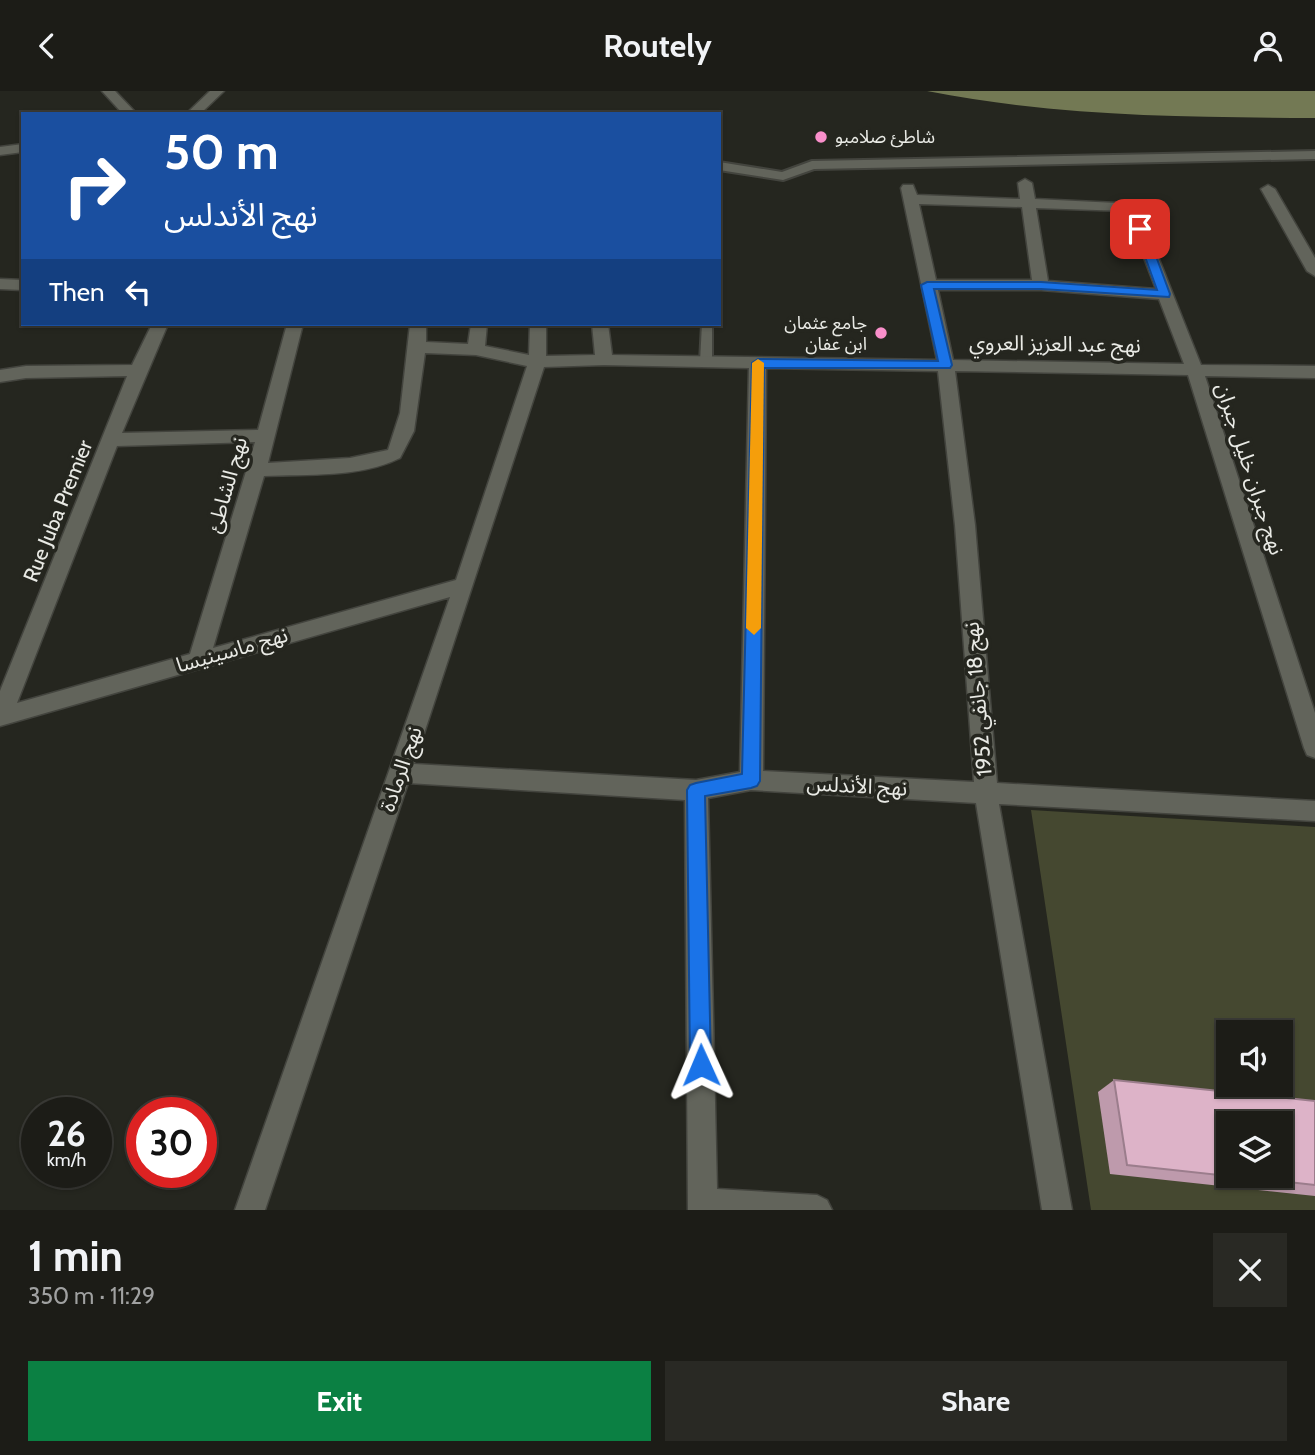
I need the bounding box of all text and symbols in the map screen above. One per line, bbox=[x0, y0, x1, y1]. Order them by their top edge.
text: Routely bbox=[603, 26, 712, 65]
icon: back bbox=[28, 27, 66, 65]
icon: person bbox=[1249, 27, 1287, 65]
text: 50 m bbox=[164, 122, 279, 181]
place label: شاطئ صلامبو bbox=[835, 126, 935, 148]
marker: شاطئ صلامبو bbox=[813, 129, 829, 145]
icon: right bbox=[49, 140, 140, 231]
text: نهج الأندلس bbox=[164, 195, 318, 234]
pin bbox=[1110, 199, 1170, 259]
icon: arrive bbox=[1121, 210, 1159, 248]
icon: left bbox=[119, 273, 157, 311]
text: Then bbox=[49, 276, 105, 308]
place label: جامع عثمان ابن عفان bbox=[784, 312, 867, 355]
marker: جامع عثمان ابن عفان bbox=[873, 325, 889, 341]
street label: نهج عبد العزيز العروي bbox=[969, 330, 1141, 361]
street label: نهج جبران خليل جبران bbox=[1208, 380, 1290, 559]
street label: نهج الشاطئ bbox=[201, 434, 255, 537]
street label: Rue Juba Premier bbox=[18, 436, 97, 585]
street label: نهج 18 جانفي 1952 bbox=[958, 621, 1001, 777]
street label: نهج ماسينيسا bbox=[173, 622, 291, 680]
street label: نهج الرمادة bbox=[374, 723, 430, 816]
street label: نهج الأندلس bbox=[806, 770, 908, 804]
map controls bbox=[1216, 1020, 1293, 1188]
button: sound bbox=[1216, 1020, 1293, 1097]
position arrow bbox=[664, 1028, 738, 1102]
speed limit sign: 30 bbox=[126, 1097, 217, 1188]
button: layers bbox=[1216, 1111, 1293, 1188]
text: 26 bbox=[47, 1112, 86, 1155]
text: km/h bbox=[47, 1149, 86, 1171]
text: 1 min bbox=[28, 1230, 123, 1282]
button: close bbox=[1213, 1233, 1287, 1307]
text: 350 m · 11:29 bbox=[28, 1282, 155, 1310]
button: Exit bbox=[28, 1361, 651, 1441]
button: Share bbox=[665, 1361, 1287, 1441]

